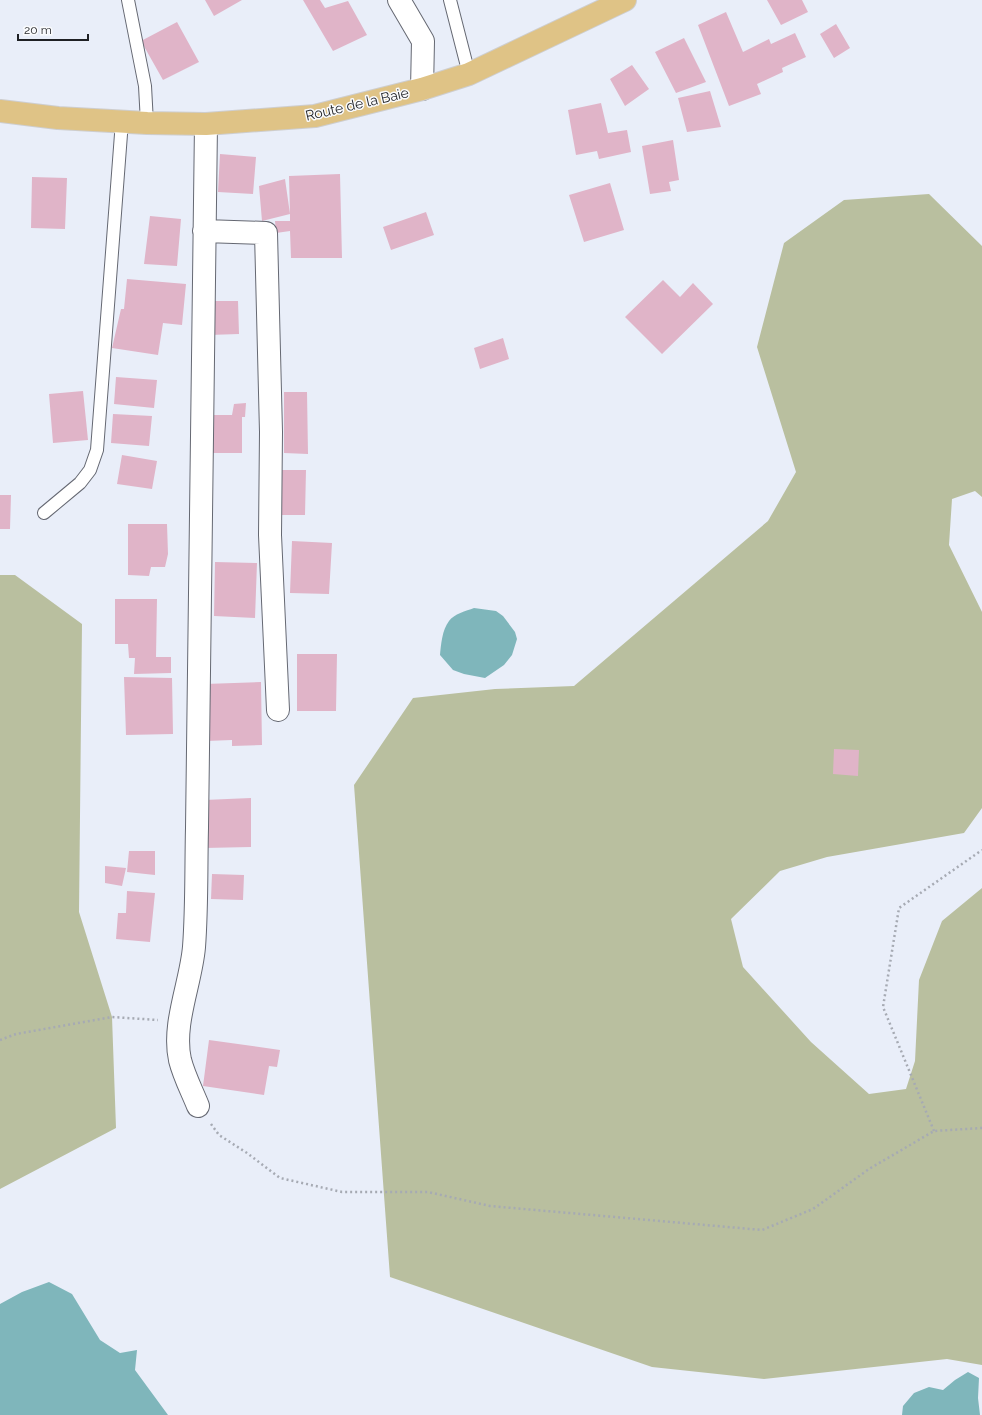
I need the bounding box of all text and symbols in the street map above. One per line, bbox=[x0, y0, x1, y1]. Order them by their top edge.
scale bar bbox=[18, 16, 88, 42]
text: 20 m bbox=[24, 23, 52, 37]
street label: Route de la Baie bbox=[304, 84, 410, 124]

